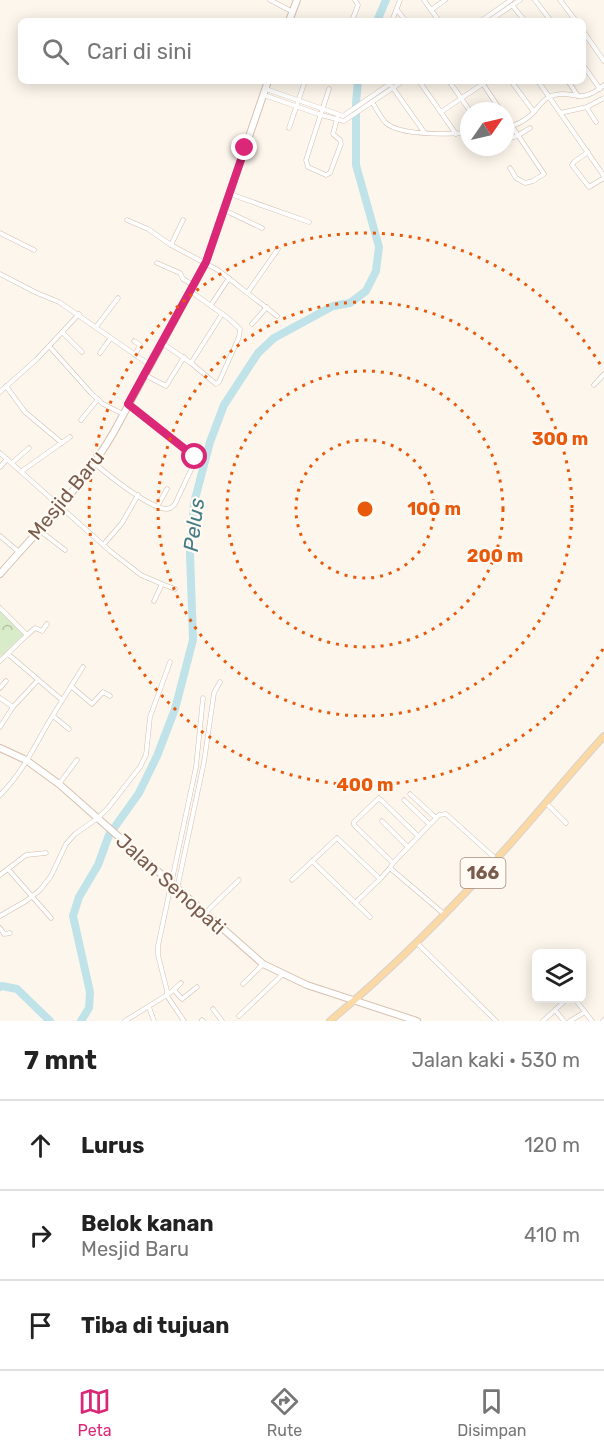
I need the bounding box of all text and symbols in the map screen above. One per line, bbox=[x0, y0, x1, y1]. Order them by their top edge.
search box bbox=[18, 18, 586, 84]
icon: search bbox=[39, 35, 72, 68]
text: Cari di sini bbox=[87, 38, 192, 65]
north arrow bbox=[460, 102, 514, 156]
route end bbox=[231, 134, 257, 160]
text: 300 m bbox=[532, 428, 588, 450]
route start bbox=[181, 443, 207, 469]
street label: Mesjid Baru bbox=[23, 445, 109, 545]
water label: Pelus bbox=[178, 496, 209, 553]
text: 100 m bbox=[407, 498, 461, 520]
centre of rings bbox=[355, 499, 375, 519]
text: 200 m bbox=[467, 545, 523, 567]
text: 400 m bbox=[336, 774, 394, 796]
street label: Jalan Senopati bbox=[111, 828, 231, 940]
road number: 166 bbox=[460, 858, 506, 888]
map controls bbox=[532, 949, 586, 1003]
button: layers bbox=[532, 949, 586, 1003]
text: 7 mnt bbox=[24, 1045, 97, 1076]
text: Jalan kaki · 530 m bbox=[411, 1048, 580, 1072]
icon: ahead bbox=[24, 1129, 57, 1162]
text: Lurus bbox=[81, 1132, 144, 1159]
text: 120 m bbox=[524, 1133, 580, 1157]
text: Belok kanan bbox=[81, 1210, 214, 1237]
icon: right bbox=[24, 1219, 57, 1252]
text: 410 m bbox=[524, 1223, 580, 1247]
text: Mesjid Baru bbox=[81, 1237, 189, 1261]
icon: arrive bbox=[24, 1309, 57, 1342]
text: Tiba di tujuan bbox=[81, 1312, 229, 1339]
tab: Peta bbox=[78, 1385, 112, 1440]
tab: Rute bbox=[267, 1385, 302, 1440]
tab: Disimpan bbox=[457, 1385, 526, 1440]

